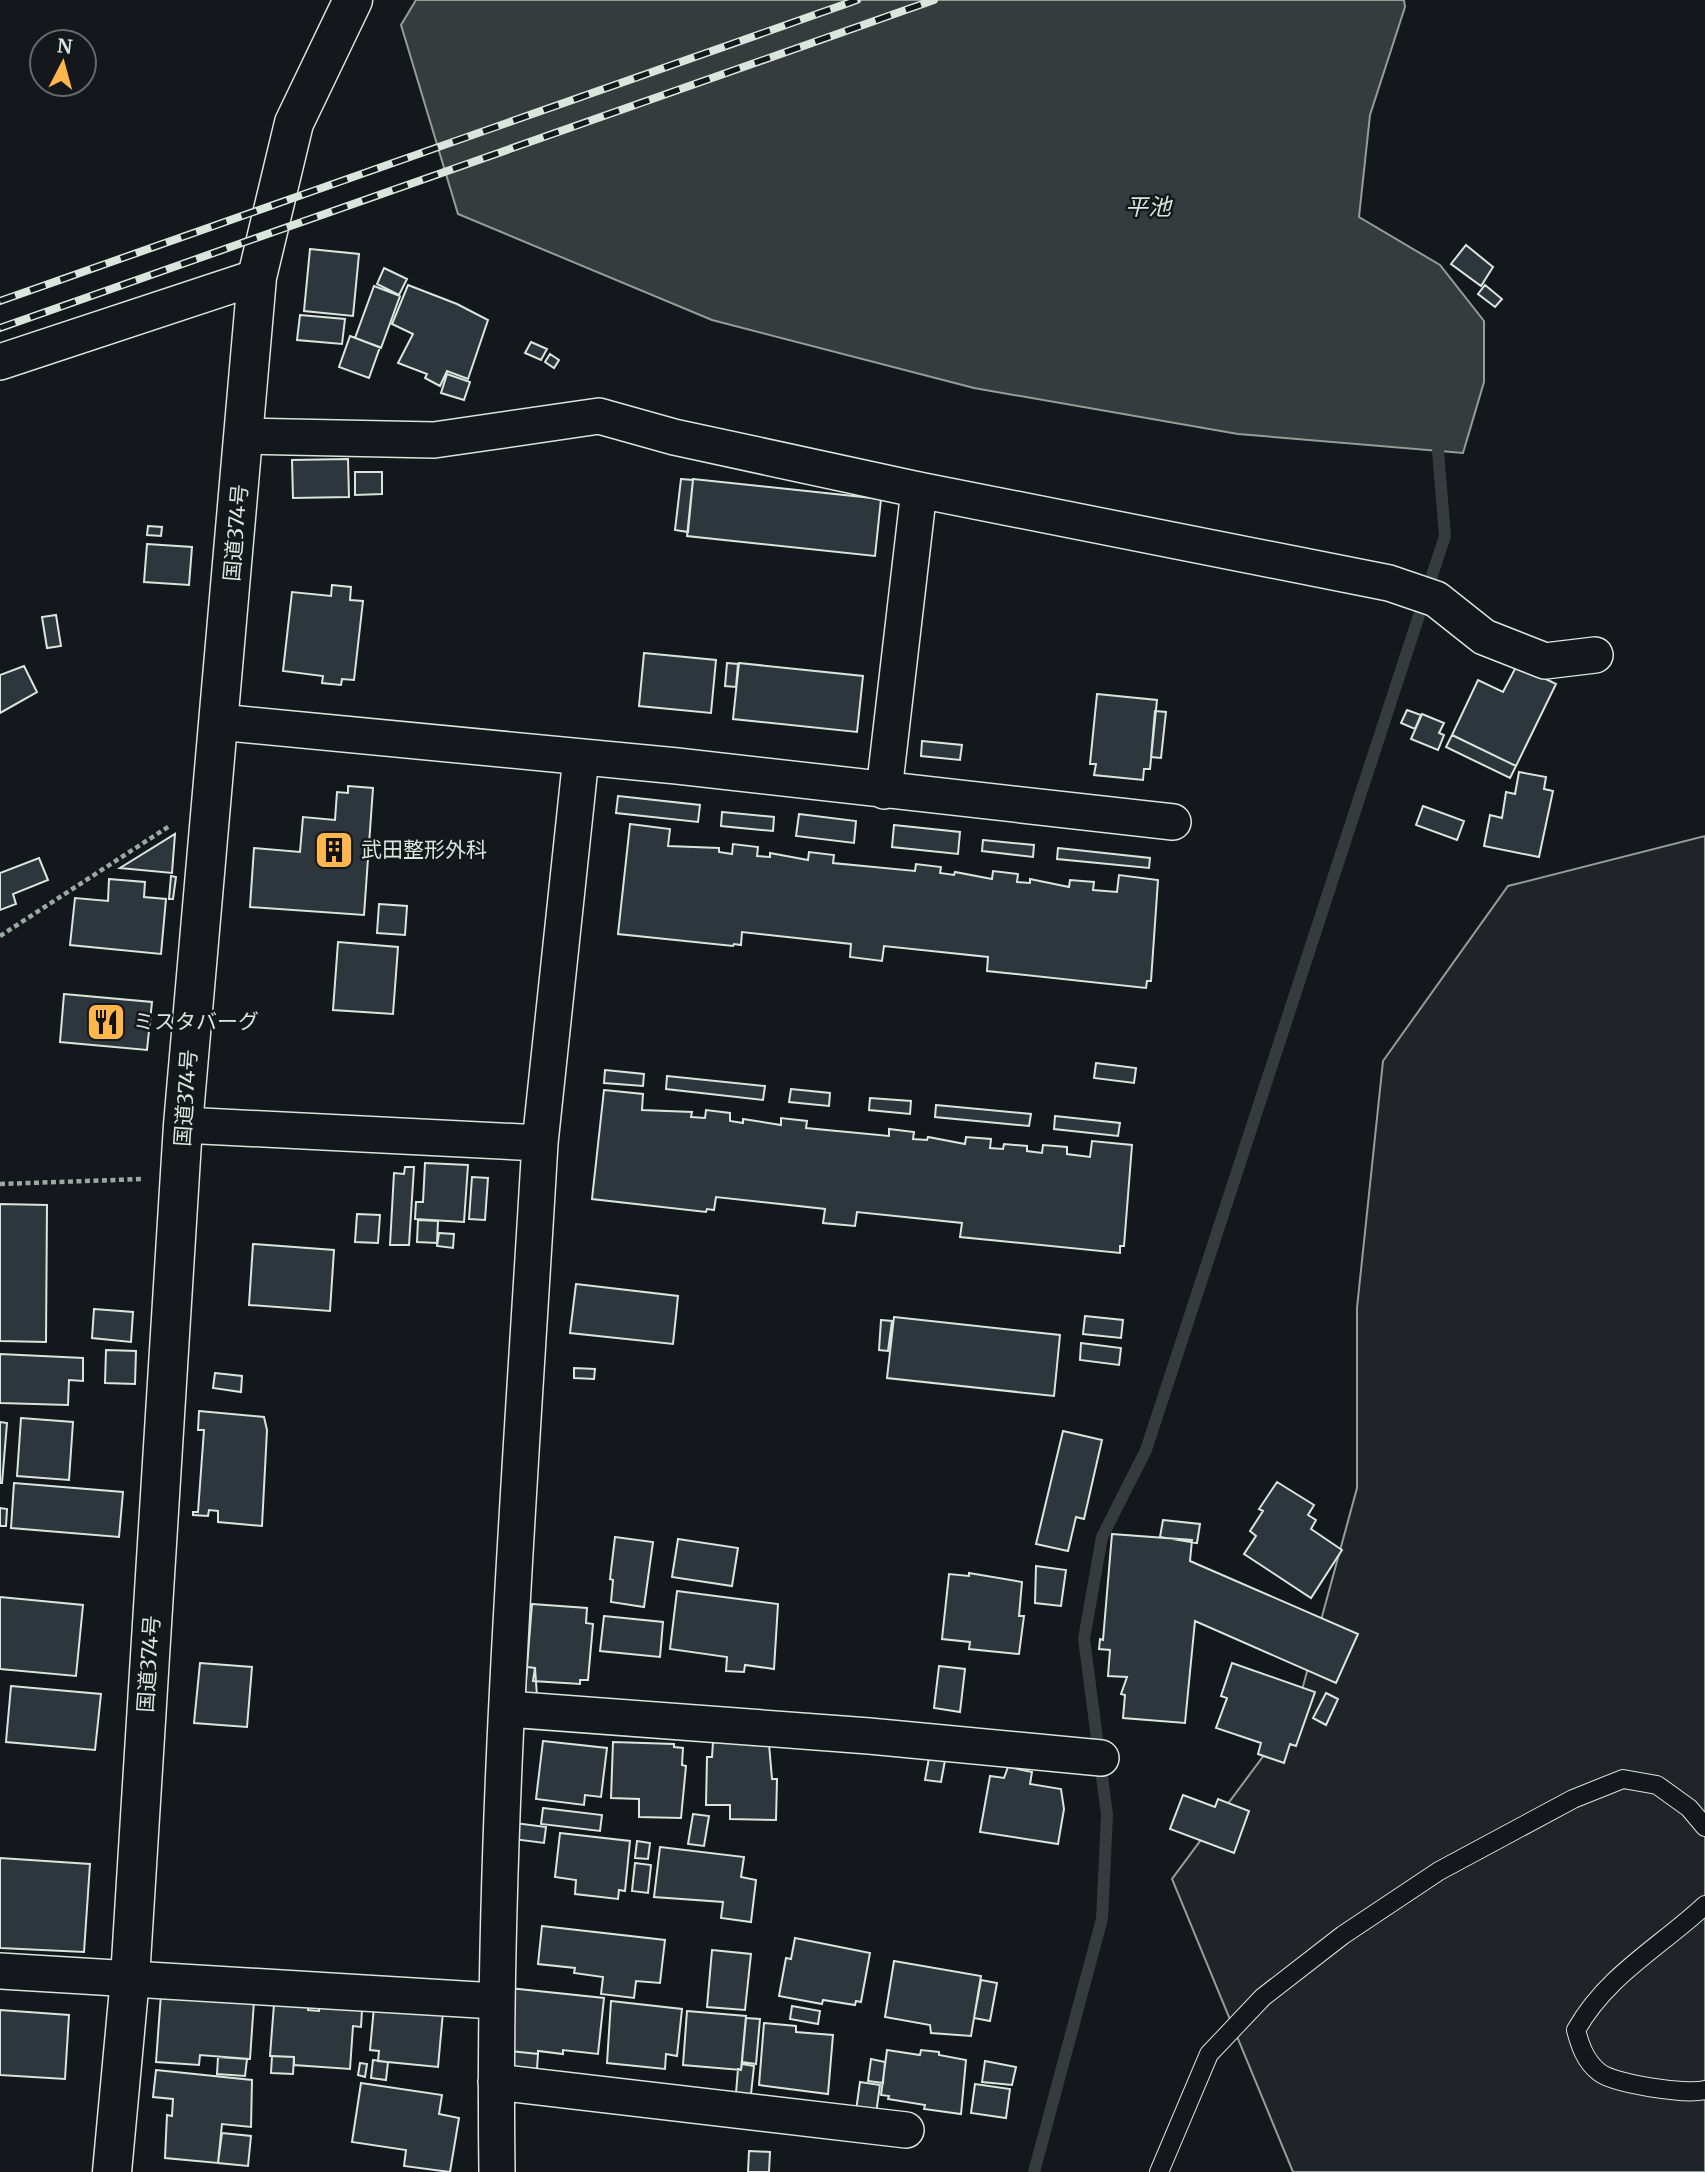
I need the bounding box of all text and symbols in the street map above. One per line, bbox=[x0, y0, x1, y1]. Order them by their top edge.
north arrow bbox=[28, 28, 98, 98]
text: N bbox=[56, 33, 73, 59]
water label: 平池 bbox=[1125, 192, 1173, 221]
street label: 国道374号 bbox=[218, 483, 253, 583]
building icon: 武田整形外科 bbox=[313, 829, 355, 871]
place label: 武田整形外科 bbox=[361, 836, 487, 863]
restaurant icon: ミスタバーグ bbox=[85, 1001, 127, 1043]
place label: ミスタバーグ bbox=[133, 1008, 259, 1035]
street label: 国道374号 bbox=[169, 1048, 202, 1147]
street label: 国道374号 bbox=[132, 1614, 165, 1713]

